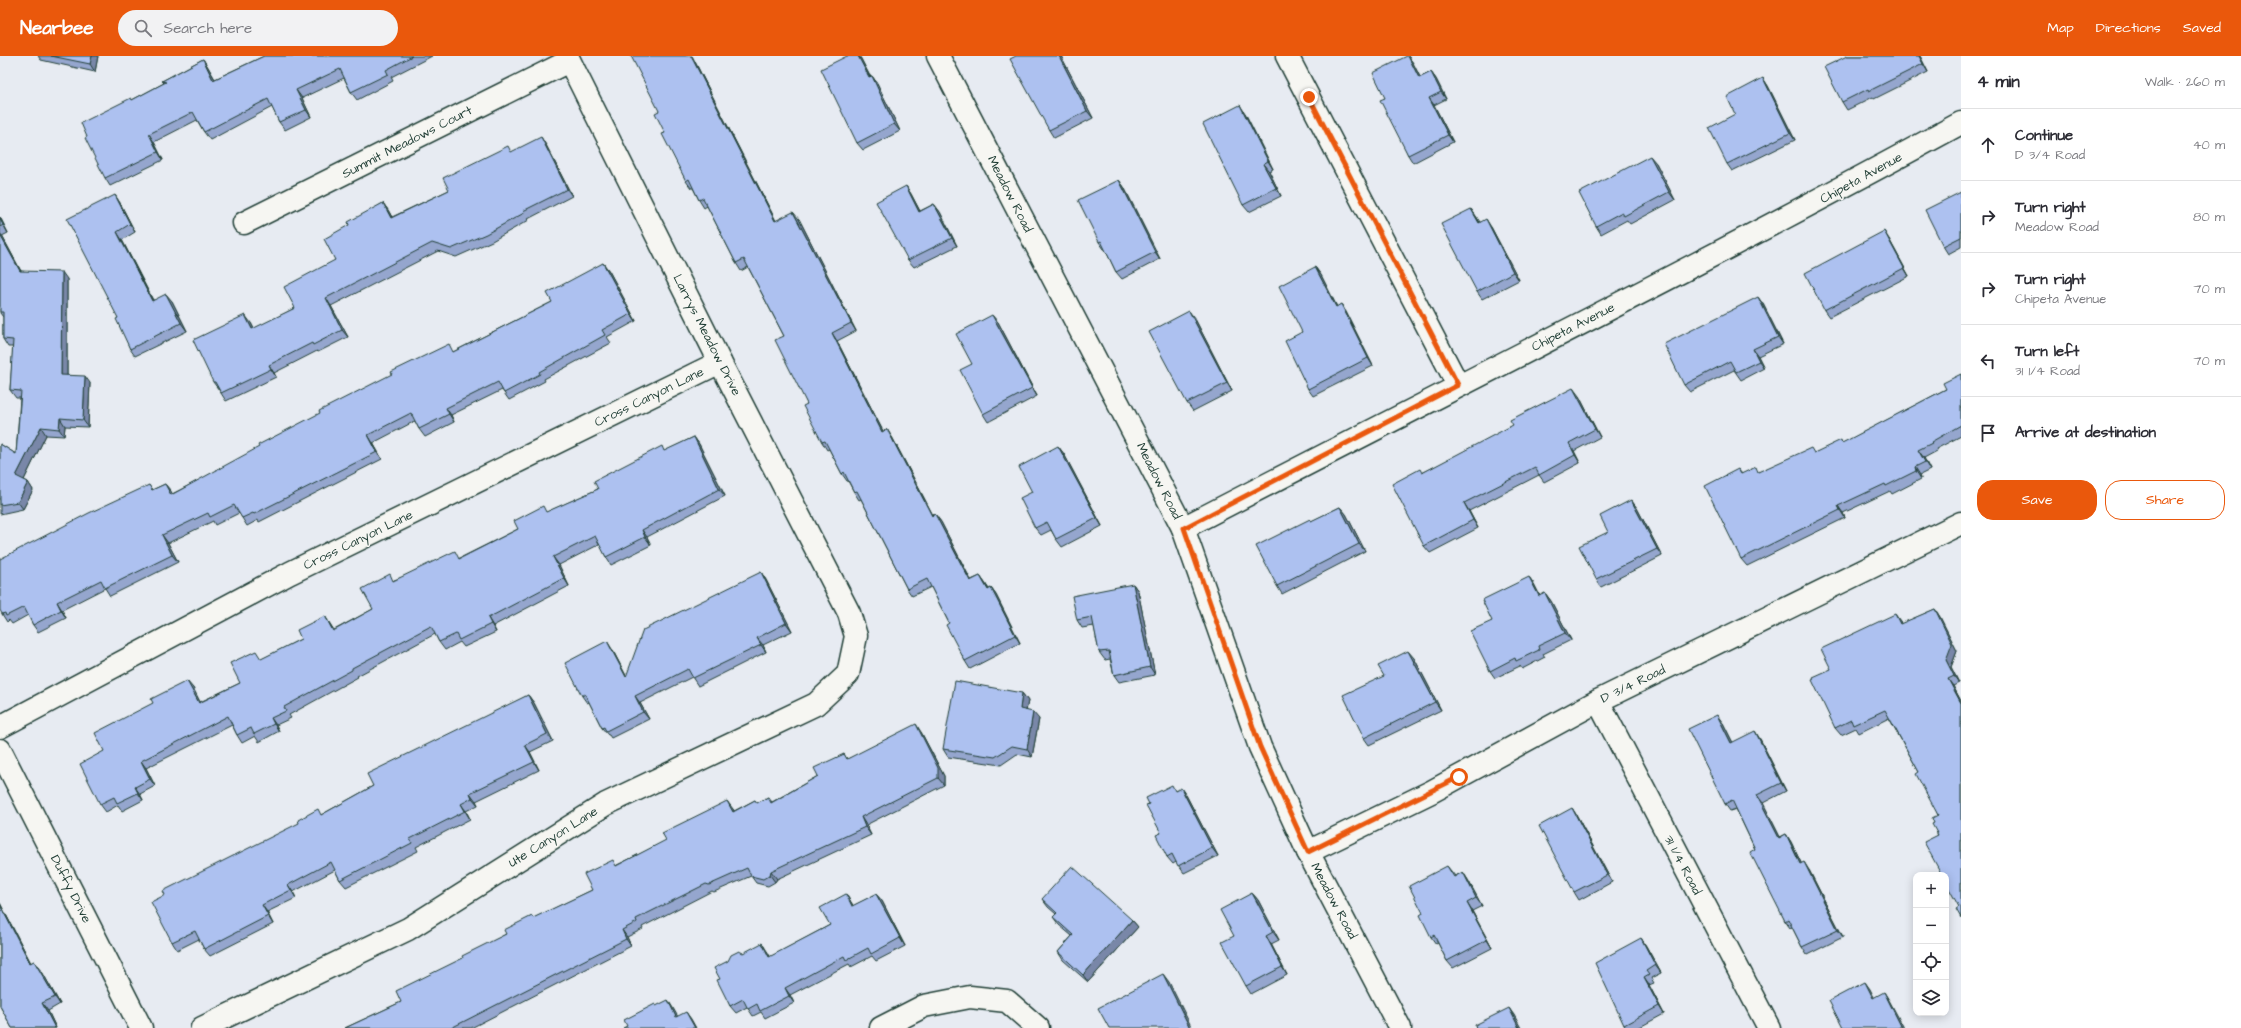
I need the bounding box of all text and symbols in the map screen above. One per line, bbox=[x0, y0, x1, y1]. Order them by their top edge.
search box bbox=[118, 10, 398, 46]
text: Nearbee bbox=[20, 15, 94, 42]
icon: search bbox=[132, 17, 154, 39]
text: Search here bbox=[164, 18, 252, 39]
text: Map bbox=[2047, 18, 2074, 38]
text: Directions bbox=[2096, 18, 2161, 38]
text: Saved bbox=[2183, 18, 2221, 38]
text: 4 min bbox=[1977, 70, 2020, 94]
text: Walk · 260 m bbox=[2145, 73, 2225, 91]
route end bbox=[1300, 88, 1318, 106]
street label: Summit Meadows Court bbox=[339, 101, 476, 183]
text: Continue bbox=[2015, 125, 2073, 146]
icon: ahead bbox=[1977, 134, 1999, 156]
text: 40 m bbox=[2193, 136, 2225, 154]
text: D 3/4 Road bbox=[2015, 146, 2085, 164]
street label: Chipeta Avenue bbox=[1817, 148, 1905, 208]
street label: Meadow Road bbox=[983, 153, 1037, 236]
text: Turn right bbox=[2015, 197, 2086, 218]
icon: right bbox=[1977, 206, 1999, 228]
text: 80 m bbox=[2193, 208, 2225, 226]
text: Meadow Road bbox=[2015, 218, 2099, 236]
text: Turn right bbox=[2015, 269, 2086, 290]
street label: Larrys Meadow Drive bbox=[668, 271, 745, 399]
icon: right bbox=[1977, 278, 1999, 300]
text: 70 m bbox=[2193, 280, 2225, 298]
text: Chipeta Avenue bbox=[2015, 290, 2106, 308]
street label: Chipeta Avenue bbox=[1528, 298, 1618, 356]
text: Turn left bbox=[2015, 341, 2079, 362]
icon: left bbox=[1977, 350, 1999, 372]
text: 70 m bbox=[2193, 352, 2225, 370]
text: 31 1/4 Road bbox=[2015, 362, 2080, 380]
street label: Cross Canyon Lane bbox=[591, 363, 707, 432]
icon: arrive bbox=[1977, 422, 1999, 444]
text: Arrive at destination bbox=[2015, 422, 2156, 443]
street label: Meadow Road bbox=[1132, 440, 1186, 523]
button: Save bbox=[1977, 480, 2097, 520]
button: Share bbox=[2105, 480, 2225, 520]
street label: Cross Canyon Lane bbox=[300, 506, 416, 575]
street label: D 3/4 Road bbox=[1598, 660, 1669, 707]
route start bbox=[1450, 768, 1468, 786]
street label: Ute Canyon Lane bbox=[505, 802, 602, 873]
street label: 31 1/4 Road bbox=[1660, 832, 1706, 898]
street label: Duffy Drive bbox=[45, 852, 96, 927]
street label: Meadow Road bbox=[1306, 860, 1362, 943]
map controls bbox=[1913, 872, 1949, 1016]
button: + bbox=[1913, 872, 1949, 908]
button: − bbox=[1913, 908, 1949, 944]
button: locate bbox=[1913, 944, 1949, 980]
button: layers bbox=[1913, 980, 1949, 1016]

